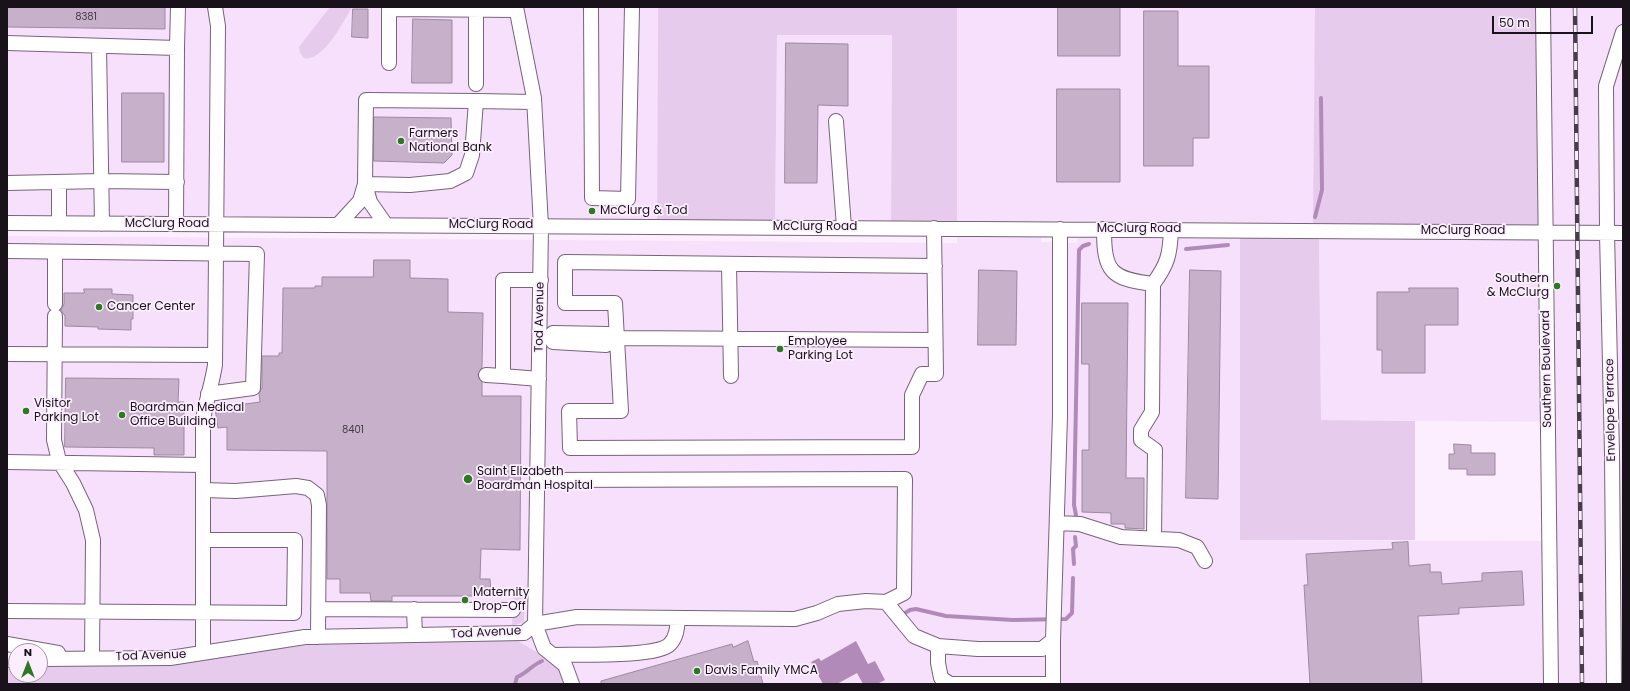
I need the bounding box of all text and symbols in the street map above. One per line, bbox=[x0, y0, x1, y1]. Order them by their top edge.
scale bar bbox=[1494, 8, 1595, 34]
house number: 8381 bbox=[75, 11, 97, 23]
text: 50 m bbox=[1499, 14, 1530, 31]
place label: Farmers National Bank bbox=[409, 127, 492, 155]
marker: Farmers National Bank bbox=[396, 136, 406, 146]
place label: McClurg & Tod bbox=[600, 204, 688, 218]
marker: McClurg & Tod bbox=[587, 206, 597, 216]
street label: McClurg Road bbox=[125, 217, 209, 231]
street label: McClurg Road bbox=[449, 218, 533, 232]
street label: McClurg Road bbox=[773, 220, 857, 234]
street label: McClurg Road bbox=[1097, 222, 1181, 236]
street label: McClurg Road bbox=[1421, 224, 1505, 238]
place label: Southern & McClurg bbox=[1487, 272, 1549, 300]
marker: Southern & McClurg bbox=[1552, 281, 1562, 291]
street label: Tod Avenue bbox=[532, 282, 548, 352]
place label: Cancer Center bbox=[107, 300, 195, 314]
marker: Cancer Center bbox=[94, 302, 104, 312]
street label: Southern Boulevard bbox=[1539, 310, 1555, 428]
place label: Employee Parking Lot bbox=[788, 335, 853, 363]
marker: Employee Parking Lot bbox=[775, 344, 785, 354]
street label: Envelope Terrace bbox=[1603, 358, 1619, 462]
place label: Visitor Parking Lot bbox=[34, 397, 99, 425]
place label: Boardman Medical Office Building bbox=[130, 401, 244, 429]
marker: Visitor Parking Lot bbox=[21, 406, 31, 416]
marker: Boardman Medical Office Building bbox=[117, 410, 127, 420]
house number: 8401 bbox=[342, 424, 364, 436]
place label: Saint Elizabeth Boardman Hospital bbox=[477, 465, 593, 493]
marker: Saint Elizabeth Boardman Hospital bbox=[462, 473, 474, 485]
place label: Maternity Drop-Off bbox=[473, 586, 529, 614]
marker: Maternity Drop-Off bbox=[460, 595, 470, 605]
street label: Tod Avenue bbox=[450, 624, 522, 642]
north arrow bbox=[8, 643, 48, 683]
text: N bbox=[24, 644, 32, 660]
street label: Tod Avenue bbox=[115, 648, 187, 664]
place label: Davis Family YMCA bbox=[705, 664, 818, 678]
marker: Davis Family YMCA bbox=[692, 666, 702, 676]

